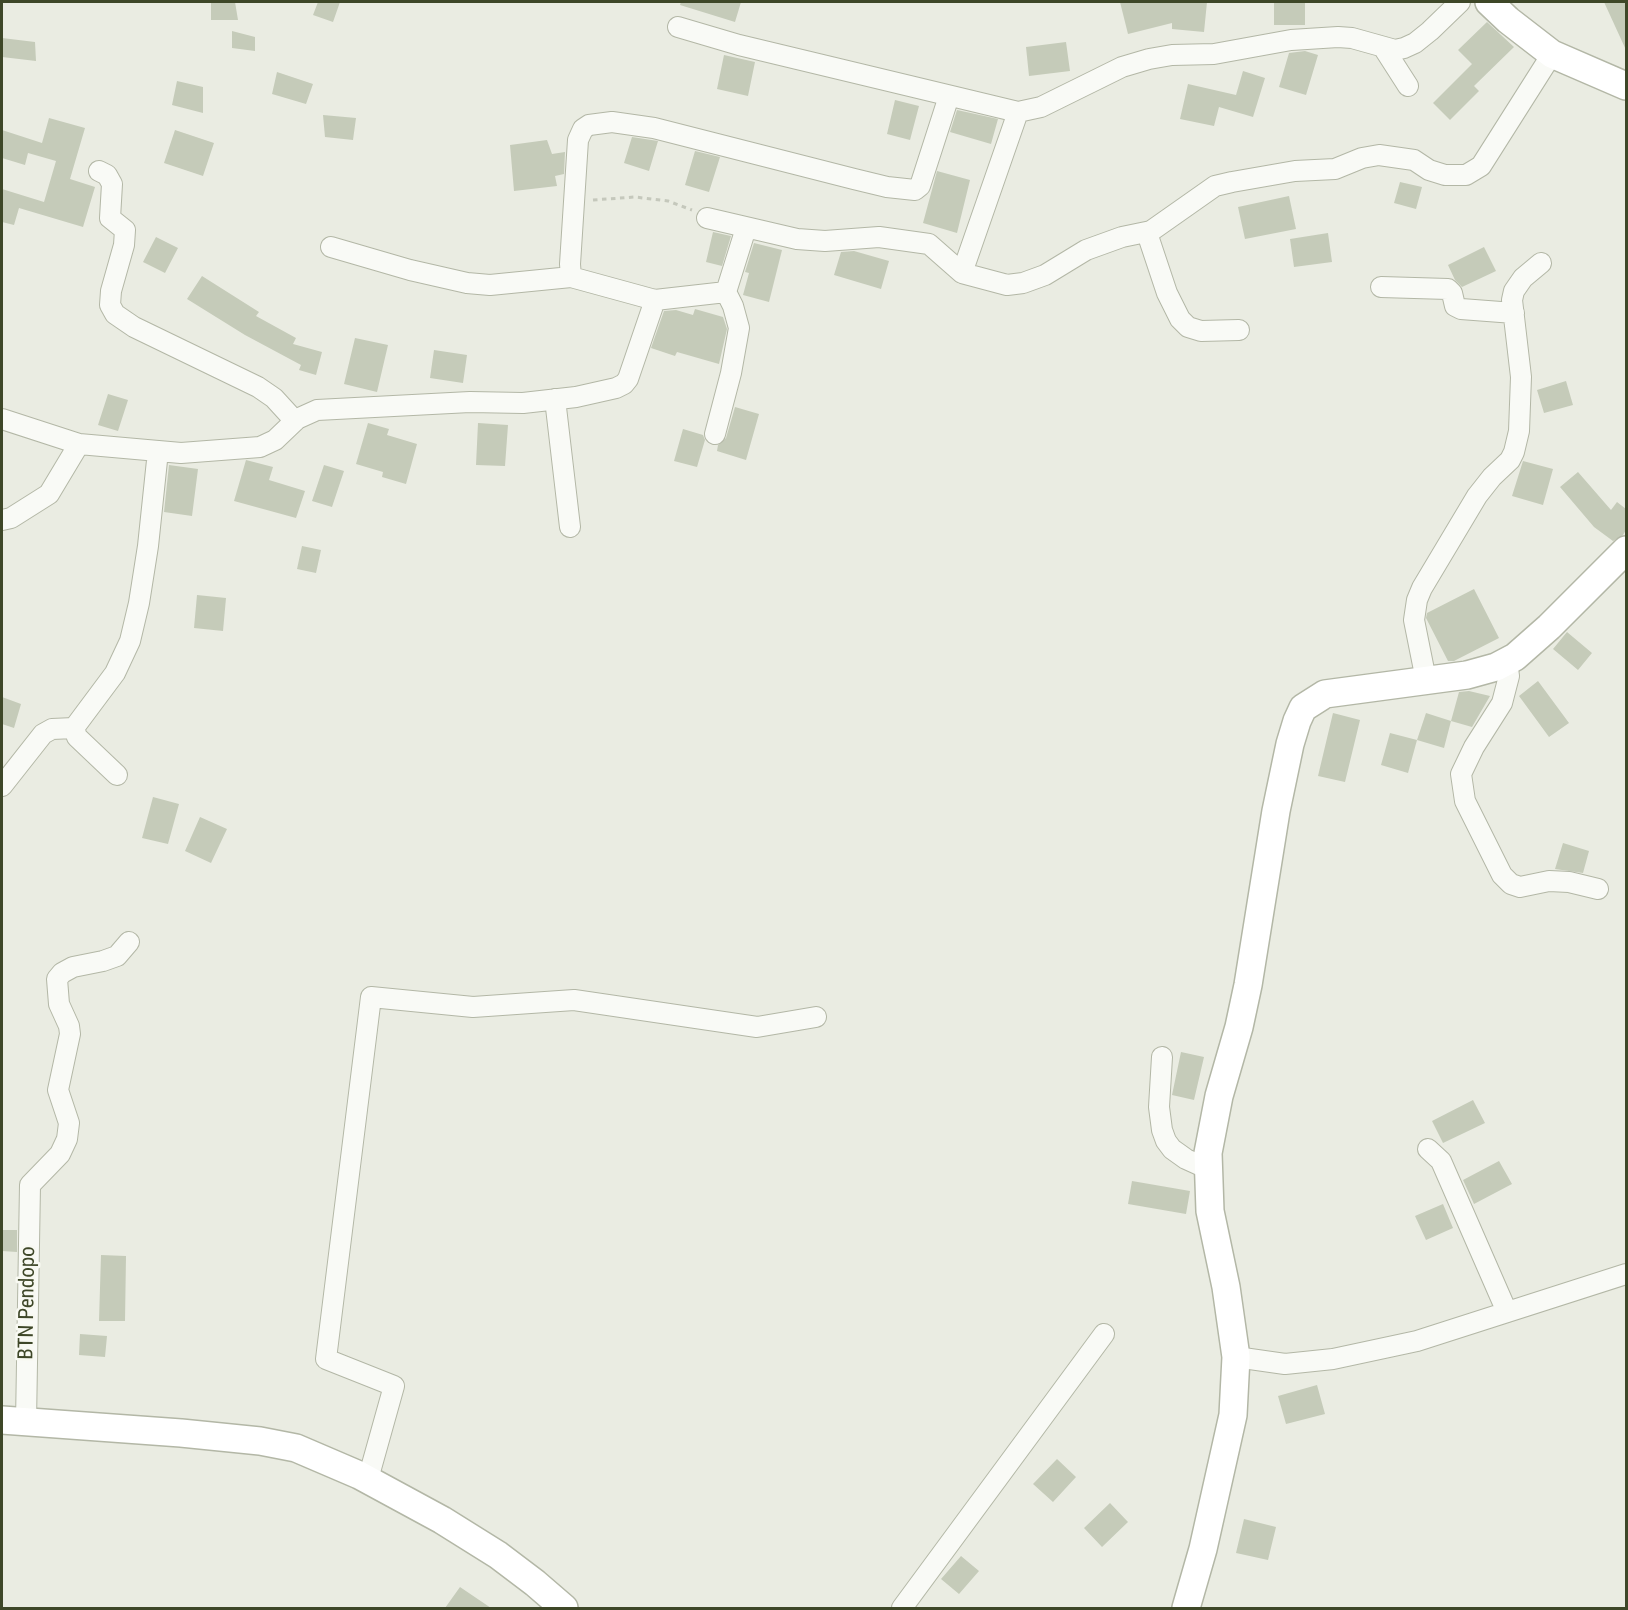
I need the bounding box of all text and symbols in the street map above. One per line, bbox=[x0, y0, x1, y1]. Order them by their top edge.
street label: BTN Pendopo bbox=[14, 1246, 42, 1360]

